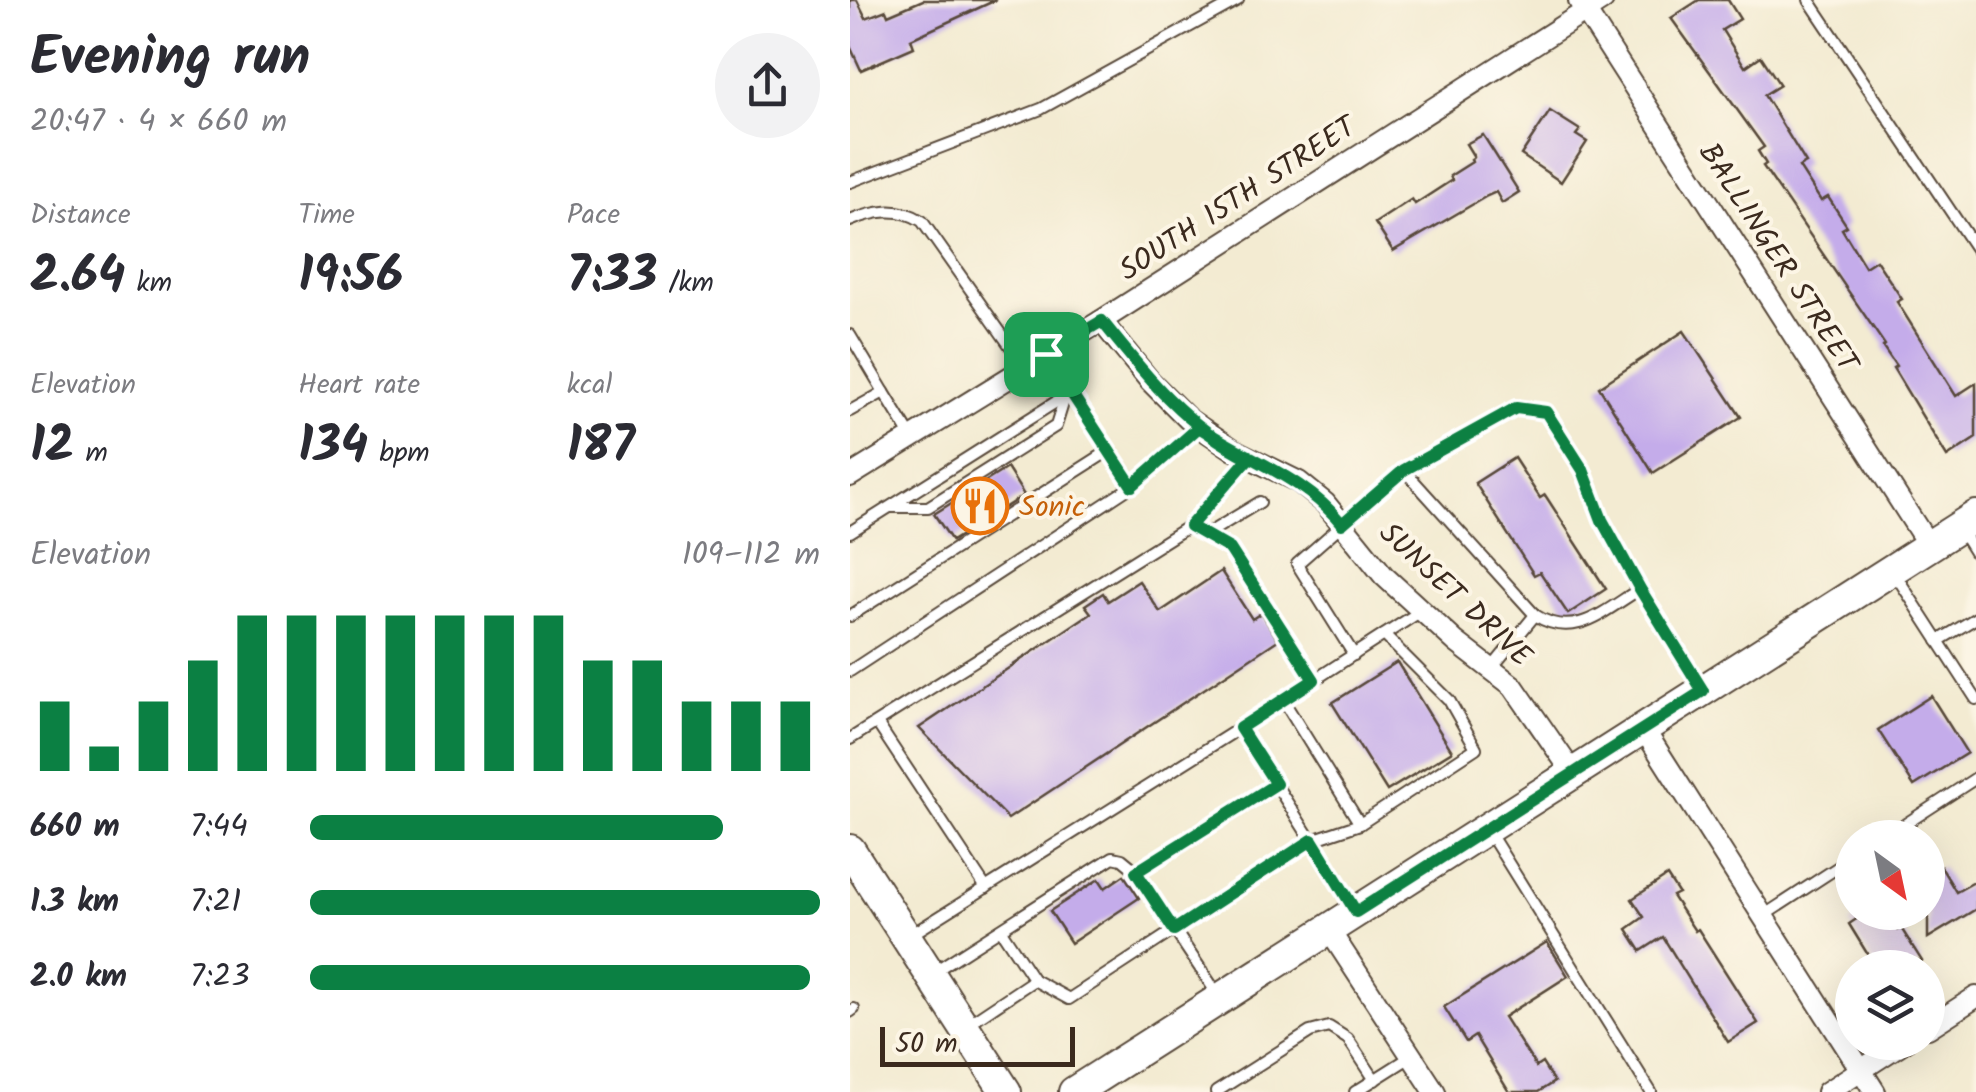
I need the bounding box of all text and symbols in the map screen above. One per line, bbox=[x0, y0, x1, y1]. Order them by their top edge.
text: Evening run bbox=[30, 16, 310, 103]
button: share bbox=[715, 33, 820, 138]
text: 20:47 · 4 × 660 m bbox=[30, 97, 287, 148]
street label: SOUTH 15TH STREET bbox=[1110, 103, 1369, 295]
street label: BALLINGER STREET bbox=[1685, 134, 1871, 385]
text: Distance bbox=[30, 193, 131, 238]
text: Time bbox=[298, 193, 355, 238]
text: Pace bbox=[567, 193, 620, 238]
text: 2.64 bbox=[30, 238, 125, 318]
text: 19:56 bbox=[298, 238, 403, 318]
text: 7:33 bbox=[567, 238, 657, 318]
text: km bbox=[125, 261, 172, 306]
text: /km bbox=[657, 261, 714, 306]
pin bbox=[1004, 312, 1089, 397]
icon: arrive bbox=[1019, 327, 1074, 382]
text: Elevation bbox=[30, 363, 136, 408]
text: Heart rate bbox=[298, 363, 420, 408]
text: kcal bbox=[567, 363, 612, 408]
text: 12 bbox=[30, 408, 74, 488]
text: 134 bbox=[298, 408, 368, 488]
text: 187 bbox=[567, 408, 635, 488]
text: m bbox=[74, 431, 108, 476]
text: bpm bbox=[368, 431, 430, 476]
restaurant icon: Sonic bbox=[950, 476, 1010, 536]
place label: Sonic bbox=[1019, 484, 1085, 532]
street label: SUNSET DRIVE bbox=[1367, 511, 1544, 681]
text: Elevation bbox=[30, 530, 151, 581]
text: 109–112 m bbox=[682, 530, 820, 581]
text: 660 m bbox=[30, 802, 120, 853]
text: 7:44 bbox=[190, 802, 248, 853]
north arrow bbox=[1835, 820, 1945, 930]
map controls bbox=[1835, 820, 1945, 1060]
text: 1.3 km bbox=[30, 877, 119, 928]
text: 7:21 bbox=[190, 877, 241, 928]
button: layers bbox=[1835, 950, 1945, 1060]
text: 2.0 km bbox=[30, 952, 127, 1003]
text: 7:23 bbox=[190, 952, 250, 1003]
scale bar bbox=[880, 1022, 1075, 1066]
text: 50 m bbox=[895, 1022, 958, 1067]

